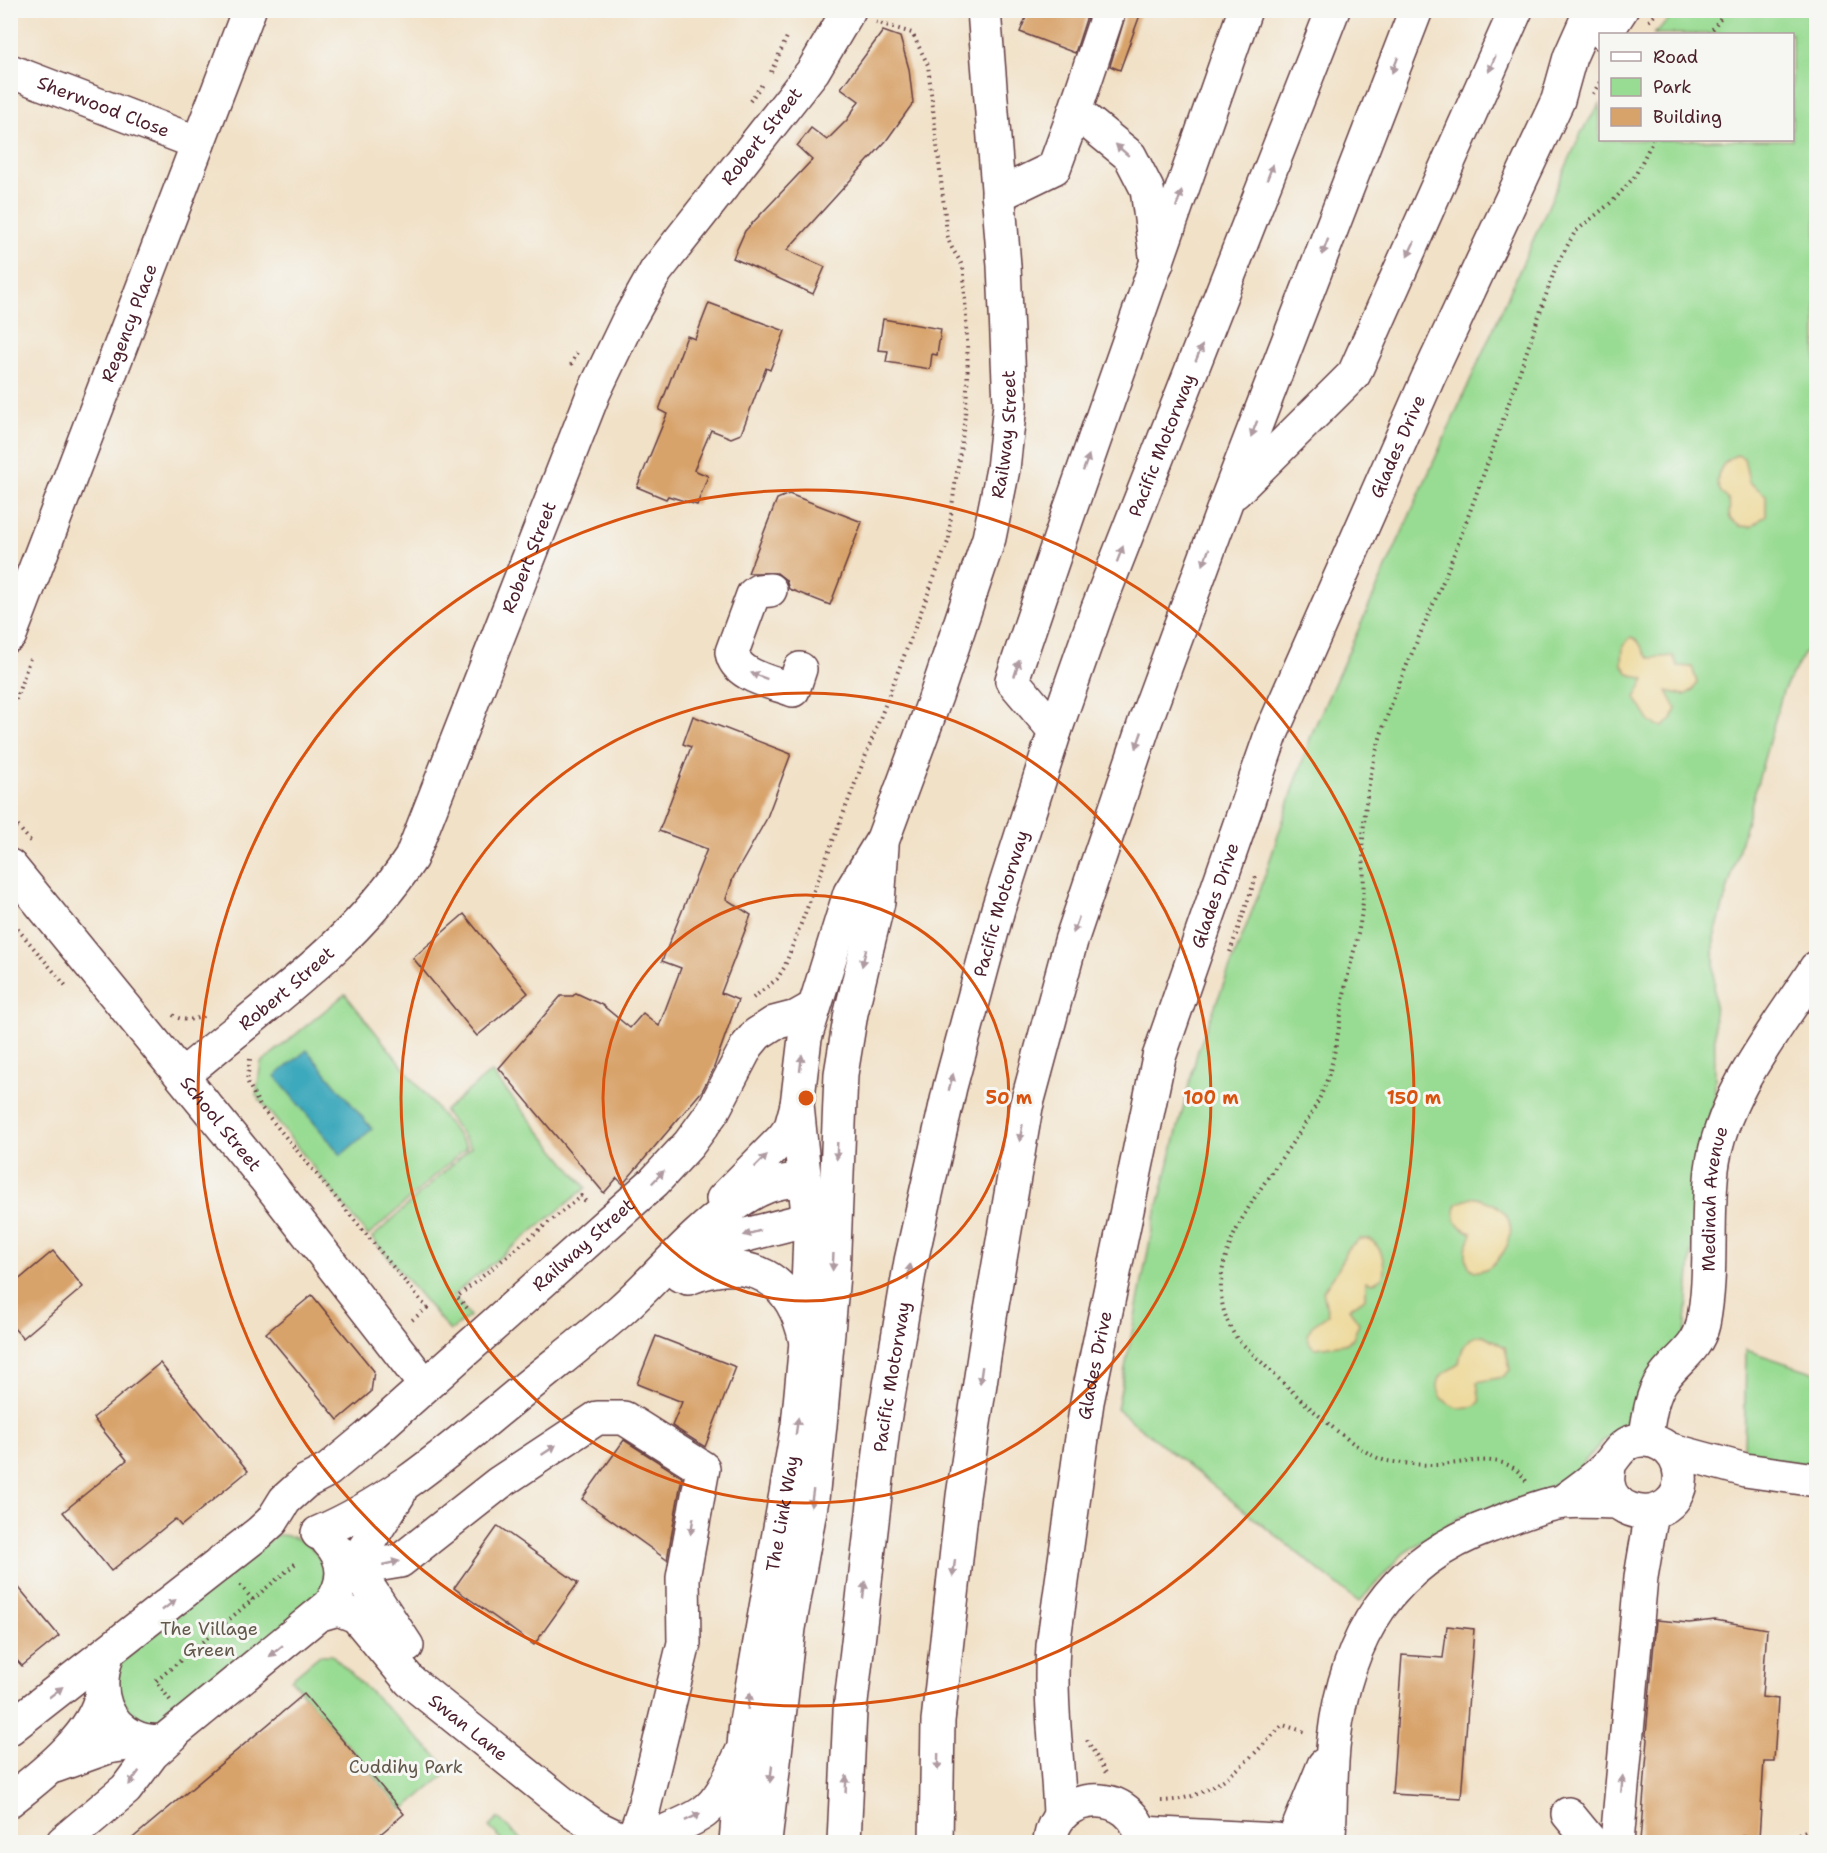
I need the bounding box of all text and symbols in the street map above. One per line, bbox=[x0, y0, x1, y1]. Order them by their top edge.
legend bbox=[1599, 33, 1794, 141]
text: Road bbox=[1653, 45, 1698, 69]
one-way arrow bbox=[1487, 55, 1497, 73]
one-way arrow bbox=[1390, 56, 1400, 74]
street label: Sherwood Close bbox=[34, 71, 173, 143]
text: Park bbox=[1653, 75, 1692, 99]
street label: Robert Street bbox=[716, 82, 808, 190]
text: Building bbox=[1653, 105, 1722, 129]
one-way arrow bbox=[1115, 144, 1130, 157]
one-way arrow bbox=[1266, 162, 1276, 180]
one-way arrow bbox=[1174, 190, 1184, 208]
one-way arrow bbox=[1320, 238, 1329, 256]
one-way arrow bbox=[1406, 241, 1416, 259]
street label: Regency Place bbox=[96, 260, 163, 386]
one-way arrow bbox=[1195, 344, 1204, 362]
street label: Railway Street bbox=[985, 369, 1022, 500]
street label: Pacific Motorway bbox=[1123, 370, 1201, 521]
street label: Glades Drive bbox=[1365, 391, 1431, 502]
one-way arrow bbox=[1249, 420, 1259, 438]
one-way arrow bbox=[1082, 454, 1092, 472]
street label: Robert Street bbox=[496, 498, 562, 617]
one-way arrow bbox=[1115, 545, 1125, 563]
one-way arrow bbox=[1200, 548, 1210, 566]
one-way arrow bbox=[1012, 659, 1022, 677]
one-way arrow bbox=[749, 671, 767, 681]
one-way arrow bbox=[1134, 731, 1143, 749]
street label: Pacific Motorway bbox=[968, 827, 1034, 980]
street label: Glades Drive bbox=[1186, 839, 1245, 952]
one-way arrow bbox=[1071, 916, 1081, 934]
street label: Robert Street bbox=[234, 941, 340, 1036]
one-way arrow bbox=[858, 949, 868, 968]
one-way arrow bbox=[796, 1053, 806, 1072]
street label: School Street bbox=[175, 1071, 267, 1176]
one-way arrow bbox=[947, 1073, 957, 1091]
text: 50 m bbox=[986, 1086, 1033, 1110]
text: 100 m bbox=[1183, 1086, 1239, 1110]
text: 150 m bbox=[1387, 1086, 1442, 1110]
centre of rings bbox=[796, 1088, 816, 1108]
street label: Medinah Avenue bbox=[1697, 1123, 1734, 1272]
one-way arrow bbox=[1017, 1124, 1026, 1143]
one-way arrow bbox=[833, 1142, 842, 1161]
one-way arrow bbox=[753, 1154, 767, 1168]
one-way arrow bbox=[651, 1170, 665, 1185]
street label: Railway Street bbox=[527, 1193, 640, 1297]
one-way arrow bbox=[743, 1229, 761, 1239]
one-way arrow bbox=[829, 1252, 838, 1271]
one-way arrow bbox=[905, 1263, 914, 1282]
street label: Pacific Motorway bbox=[868, 1300, 916, 1453]
street label: Glades Drive bbox=[1073, 1309, 1118, 1421]
one-way arrow bbox=[976, 1365, 985, 1384]
one-way arrow bbox=[792, 1416, 801, 1435]
one-way arrow bbox=[541, 1445, 557, 1456]
street label: The Link Way bbox=[761, 1454, 804, 1573]
one-way arrow bbox=[808, 1488, 817, 1507]
one-way arrow bbox=[688, 1517, 697, 1536]
one-way arrow bbox=[382, 1557, 400, 1567]
one-way arrow bbox=[950, 1558, 959, 1577]
one-way arrow bbox=[859, 1580, 869, 1599]
one-way arrow bbox=[161, 1599, 177, 1612]
park label: The Village Green bbox=[160, 1617, 258, 1662]
one-way arrow bbox=[269, 1644, 284, 1657]
one-way arrow bbox=[49, 1687, 64, 1699]
street label: Swan Lane bbox=[424, 1688, 513, 1767]
one-way arrow bbox=[745, 1691, 754, 1710]
one-way arrow bbox=[933, 1752, 942, 1771]
park label: Cuddihy Park bbox=[349, 1755, 463, 1779]
one-way arrow bbox=[766, 1764, 776, 1783]
one-way arrow bbox=[128, 1769, 140, 1785]
one-way arrow bbox=[842, 1775, 851, 1794]
one-way arrow bbox=[1617, 1775, 1627, 1794]
one-way arrow bbox=[684, 1813, 701, 1822]

